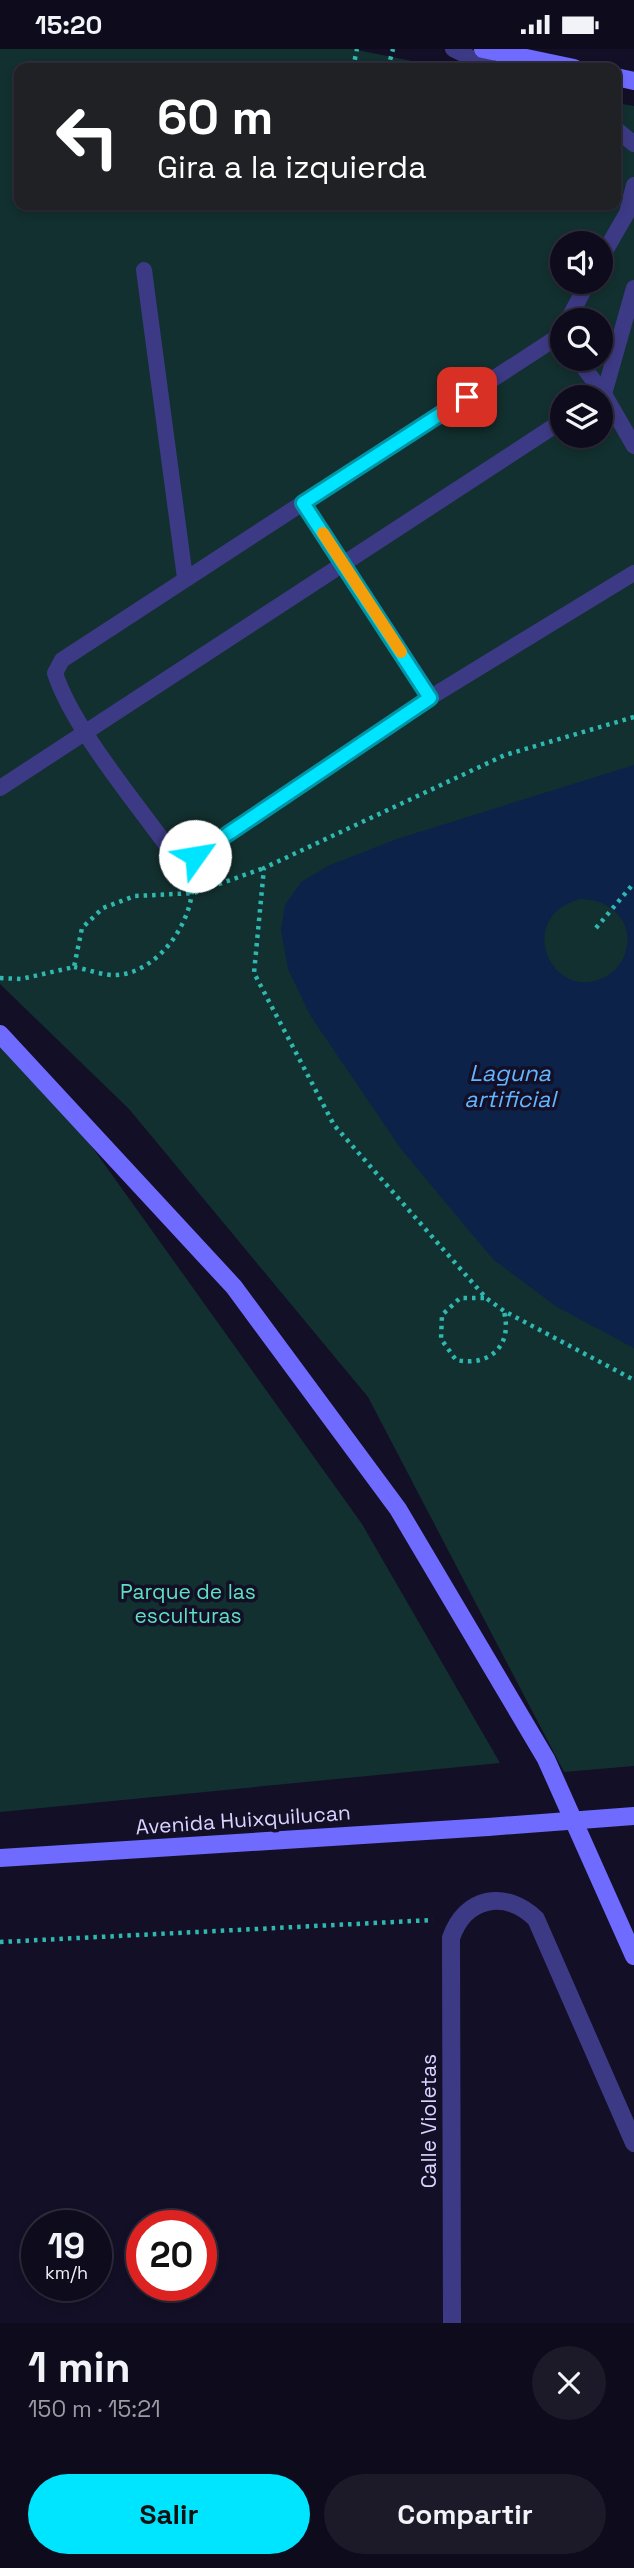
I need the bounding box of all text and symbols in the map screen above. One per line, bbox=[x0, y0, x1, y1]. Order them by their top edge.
text: 15:20 bbox=[35, 8, 102, 42]
text: 60 m bbox=[157, 86, 273, 148]
icon: left bbox=[42, 91, 133, 182]
text: Gira a la izquierda bbox=[157, 147, 427, 187]
map controls bbox=[550, 231, 613, 448]
button: sound bbox=[550, 231, 613, 294]
button: search bbox=[550, 308, 613, 371]
pin bbox=[437, 367, 497, 427]
icon: arrive bbox=[448, 378, 486, 416]
button: layers bbox=[550, 385, 613, 448]
position arrow bbox=[158, 819, 232, 893]
water label: Laguna artificial bbox=[464, 1058, 558, 1114]
park label: Parque de las esculturas bbox=[120, 1578, 256, 1629]
street label: Avenida Huixquilucan bbox=[134, 1799, 352, 1840]
street label: Calle Violetas bbox=[415, 2054, 442, 2188]
speed limit sign: 20 bbox=[126, 2210, 217, 2301]
text: 19 bbox=[48, 2224, 85, 2268]
text: km/h bbox=[45, 2261, 88, 2284]
text: 1 min bbox=[28, 2341, 131, 2394]
button: close bbox=[532, 2346, 606, 2420]
text: 150 m · 15:21 bbox=[28, 2394, 161, 2424]
button: Salir bbox=[28, 2474, 310, 2554]
button: Compartir bbox=[324, 2474, 606, 2554]

